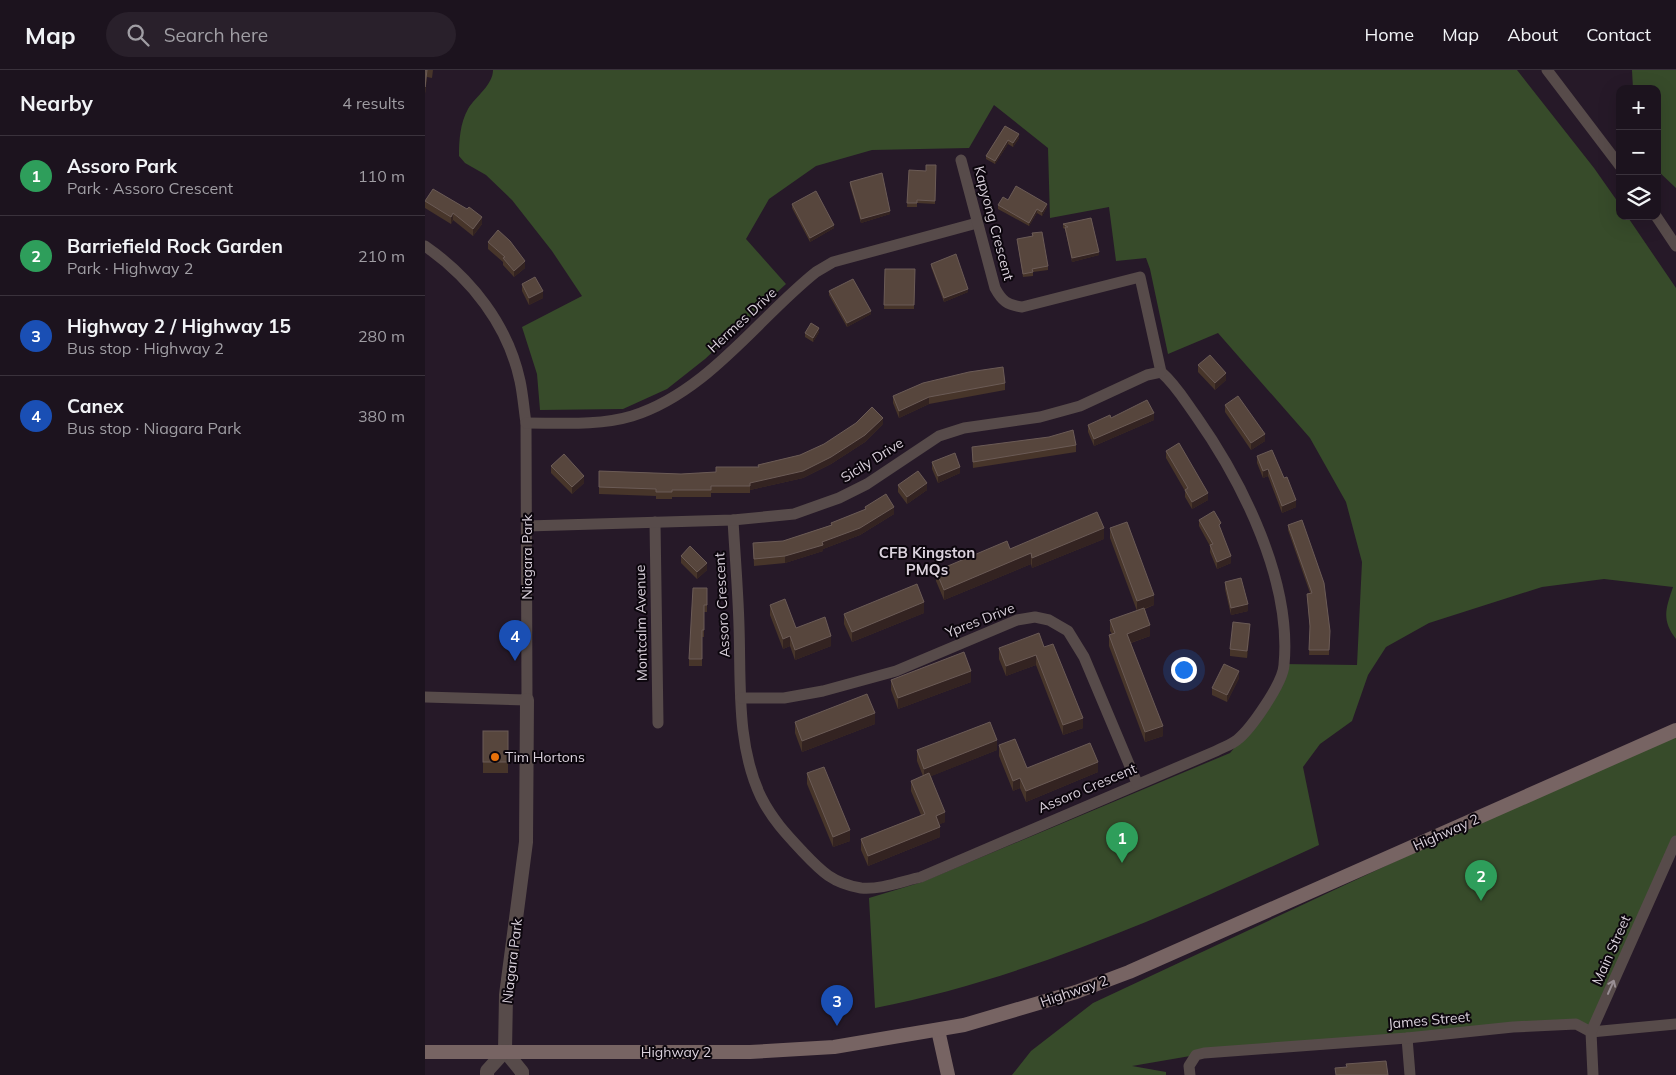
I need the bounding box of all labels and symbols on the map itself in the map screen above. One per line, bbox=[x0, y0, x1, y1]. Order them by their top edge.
street label: Kapyong Crescent bbox=[970, 164, 1018, 282]
street label: Hermes Drive bbox=[704, 283, 780, 357]
street label: Sicily Drive bbox=[837, 434, 907, 486]
street label: Niagara Park bbox=[518, 513, 536, 600]
district label: CFB Kingston PMQs bbox=[879, 543, 975, 579]
street label: Assoro Crescent bbox=[710, 552, 734, 658]
street label: Montcalm Avenue bbox=[631, 565, 651, 681]
street label: Ypres Drive bbox=[942, 599, 1017, 642]
pin: 4 bbox=[499, 620, 531, 661]
your location bbox=[1171, 657, 1197, 683]
place label: Tim Hortons bbox=[505, 748, 585, 766]
marker: Tim Hortons bbox=[489, 751, 501, 763]
street label: Assoro Crescent bbox=[1035, 759, 1139, 817]
street label: Highway 2 bbox=[1410, 809, 1482, 855]
pin: 1 bbox=[1106, 822, 1138, 863]
pin: 2 bbox=[1465, 860, 1497, 901]
street label: Main Street bbox=[1588, 912, 1634, 988]
street label: Niagara Park bbox=[498, 917, 526, 1005]
street label: Highway 2 bbox=[1038, 971, 1110, 1011]
one-way arrow bbox=[1606, 980, 1616, 995]
pin: 3 bbox=[821, 985, 853, 1026]
street label: James Street bbox=[1387, 1007, 1471, 1033]
street label: Highway 2 bbox=[641, 1043, 711, 1061]

